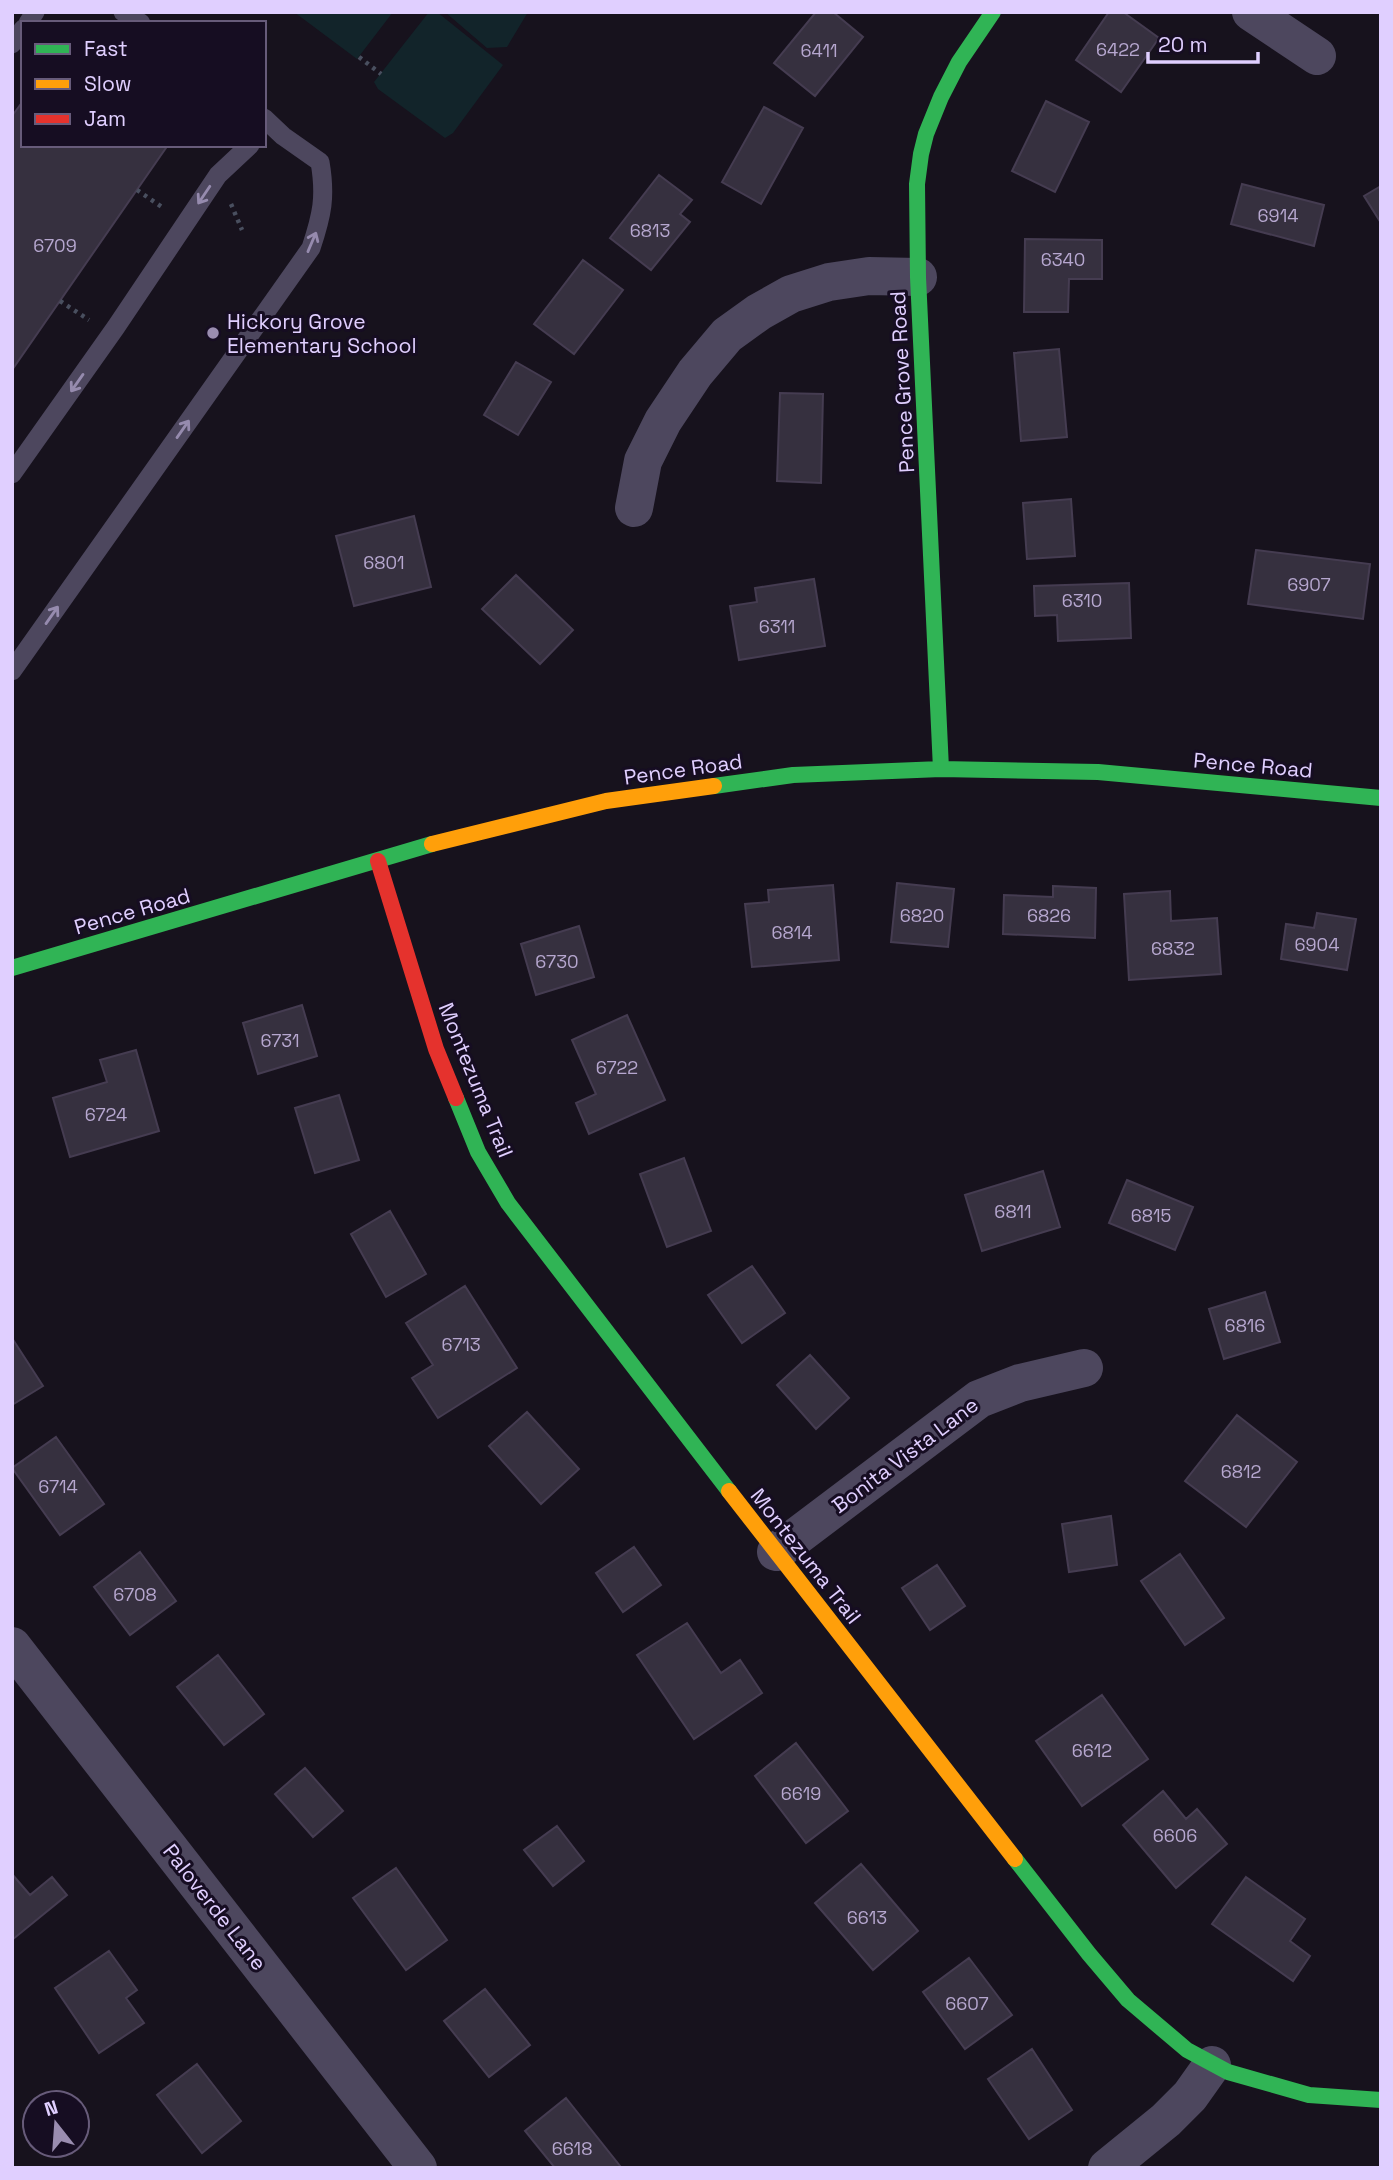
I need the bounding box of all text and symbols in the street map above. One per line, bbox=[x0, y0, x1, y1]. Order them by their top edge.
legend bbox=[21, 21, 266, 147]
scale bar bbox=[1148, 21, 1258, 65]
text: 20 m bbox=[1158, 31, 1208, 58]
text: Fast bbox=[84, 35, 128, 62]
house number: 6422 bbox=[1096, 38, 1140, 61]
house number: 6411 bbox=[801, 39, 837, 62]
text: Slow bbox=[84, 70, 132, 97]
text: Jam bbox=[84, 105, 126, 132]
one-way arrow bbox=[197, 185, 212, 204]
house number: 6914 bbox=[1258, 204, 1298, 227]
house number: 6813 bbox=[630, 219, 670, 242]
one-way arrow bbox=[306, 232, 319, 253]
house number: 6709 bbox=[33, 234, 77, 257]
house number: 6340 bbox=[1041, 248, 1085, 271]
street label: Pence Grove Road bbox=[884, 290, 920, 474]
place label: Hickory Grove Elementary School bbox=[227, 308, 417, 359]
marker: Hickory Grove Elementary School bbox=[205, 325, 221, 341]
one-way arrow bbox=[70, 373, 84, 392]
one-way arrow bbox=[176, 420, 190, 439]
house number: 6801 bbox=[363, 551, 405, 574]
house number: 6907 bbox=[1287, 573, 1331, 596]
house number: 6310 bbox=[1062, 589, 1102, 612]
one-way arrow bbox=[45, 606, 59, 625]
house number: 6311 bbox=[759, 615, 795, 638]
street label: Pence Road bbox=[1192, 746, 1314, 784]
street label: Pence Road bbox=[622, 747, 744, 791]
street label: Pence Road bbox=[71, 882, 193, 940]
house number: 6820 bbox=[900, 904, 944, 927]
house number: 6826 bbox=[1027, 904, 1071, 927]
house number: 6814 bbox=[771, 921, 813, 944]
house number: 6904 bbox=[1295, 933, 1339, 956]
house number: 6832 bbox=[1151, 937, 1195, 960]
house number: 6730 bbox=[535, 950, 579, 973]
street label: Montezuma Trail bbox=[433, 999, 519, 1161]
house number: 6731 bbox=[260, 1029, 300, 1052]
house number: 6722 bbox=[596, 1056, 638, 1079]
house number: 6724 bbox=[85, 1103, 127, 1126]
house number: 6811 bbox=[994, 1200, 1032, 1223]
house number: 6815 bbox=[1131, 1204, 1171, 1227]
house number: 6816 bbox=[1225, 1314, 1265, 1337]
house number: 6713 bbox=[441, 1333, 481, 1356]
street label: Bonita Vista Lane bbox=[826, 1391, 984, 1519]
house number: 6812 bbox=[1221, 1460, 1261, 1483]
house number: 6714 bbox=[38, 1475, 78, 1498]
street label: Montezuma Trail bbox=[745, 1483, 867, 1629]
house number: 6708 bbox=[113, 1583, 157, 1606]
house number: 6612 bbox=[1072, 1739, 1112, 1762]
house number: 6619 bbox=[781, 1782, 821, 1805]
house number: 6606 bbox=[1153, 1824, 1197, 1847]
street label: Paloverde Lane bbox=[157, 1838, 273, 1976]
house number: 6613 bbox=[847, 1906, 887, 1929]
house number: 6607 bbox=[945, 1992, 989, 2015]
north arrow bbox=[21, 2089, 91, 2159]
text: N bbox=[41, 2094, 61, 2122]
house number: 6618 bbox=[552, 2137, 592, 2160]

